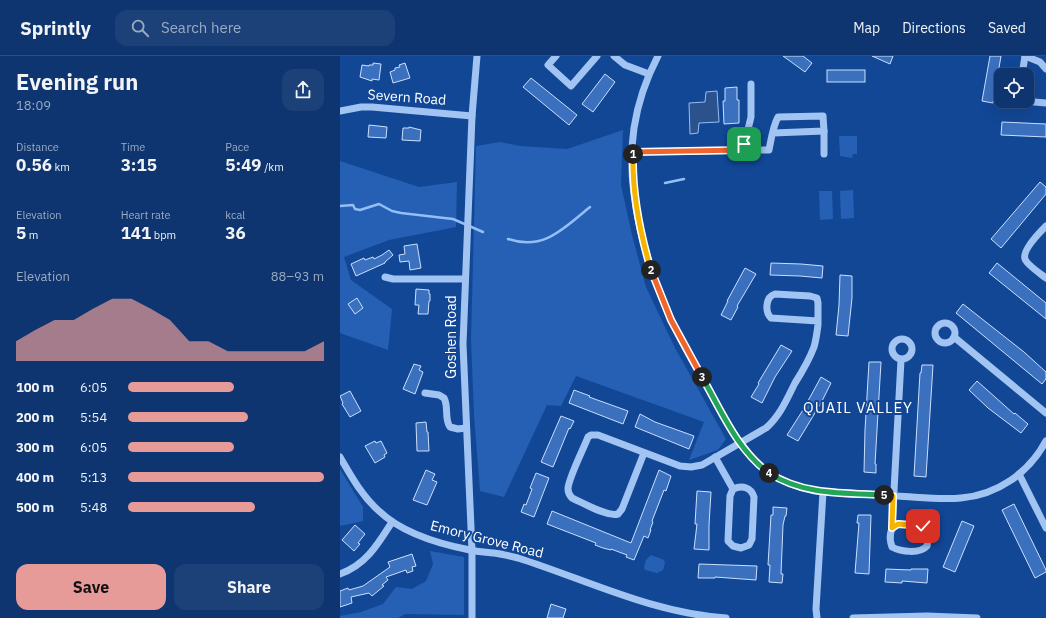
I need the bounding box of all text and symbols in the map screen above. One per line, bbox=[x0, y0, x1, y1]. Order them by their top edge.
search box bbox=[115, 10, 395, 46]
text: Sprintly bbox=[20, 16, 91, 40]
icon: search bbox=[129, 17, 151, 39]
text: Search here bbox=[161, 18, 241, 37]
text: Map bbox=[853, 19, 880, 37]
text: Directions bbox=[902, 19, 966, 37]
text: Saved bbox=[988, 19, 1026, 37]
text: Evening run bbox=[16, 67, 138, 96]
map controls bbox=[994, 68, 1034, 108]
button: locate bbox=[994, 68, 1034, 108]
button: share bbox=[282, 69, 324, 111]
street label: Severn Road bbox=[367, 85, 447, 109]
text: 18:09 bbox=[16, 97, 51, 114]
pin bbox=[727, 127, 761, 161]
icon: arrive bbox=[733, 133, 755, 155]
text: Distance bbox=[16, 140, 59, 154]
text: Time bbox=[121, 140, 145, 154]
text: Pace bbox=[225, 140, 249, 154]
pin: 1 bbox=[623, 144, 643, 164]
text: 1 bbox=[630, 147, 636, 161]
text: 0.56 bbox=[16, 154, 52, 176]
text: 3:15 bbox=[121, 154, 157, 176]
text: 5:49 bbox=[225, 154, 262, 176]
text: km bbox=[52, 160, 70, 174]
text: /km bbox=[262, 160, 284, 174]
text: Elevation bbox=[16, 208, 62, 222]
text: Heart rate bbox=[121, 208, 171, 222]
text: kcal bbox=[225, 208, 245, 222]
text: 5 bbox=[16, 222, 26, 244]
text: 141 bbox=[121, 222, 151, 244]
text: 36 bbox=[225, 222, 246, 244]
text: m bbox=[26, 228, 38, 242]
text: bpm bbox=[151, 228, 176, 242]
pin: 2 bbox=[641, 260, 661, 280]
text: 2 bbox=[648, 263, 654, 277]
text: Elevation bbox=[16, 268, 70, 285]
text: 88–93 m bbox=[271, 268, 324, 285]
street label: Goshen Road bbox=[442, 295, 460, 379]
pin: 3 bbox=[692, 367, 712, 387]
text: 3 bbox=[699, 370, 705, 384]
text: 100 m bbox=[16, 379, 54, 396]
text: 6:05 bbox=[80, 379, 107, 396]
district label: QUAIL VALLEY bbox=[803, 398, 913, 417]
text: 200 m bbox=[16, 409, 54, 426]
text: 5:54 bbox=[80, 409, 107, 426]
text: 300 m bbox=[16, 439, 54, 456]
text: 6:05 bbox=[80, 439, 107, 456]
pin: 4 bbox=[759, 463, 779, 483]
text: 4 bbox=[766, 466, 772, 480]
text: 400 m bbox=[16, 469, 54, 486]
text: 5:13 bbox=[80, 469, 107, 486]
pin: 5 bbox=[874, 485, 894, 505]
text: 5 bbox=[881, 488, 887, 502]
text: 500 m bbox=[16, 499, 54, 516]
text: 5:48 bbox=[80, 499, 107, 516]
pin bbox=[906, 509, 940, 543]
icon: check bbox=[912, 515, 934, 537]
street label: Emory Grove Road bbox=[428, 516, 546, 562]
button: Save bbox=[16, 564, 166, 610]
button: Share bbox=[174, 564, 324, 610]

